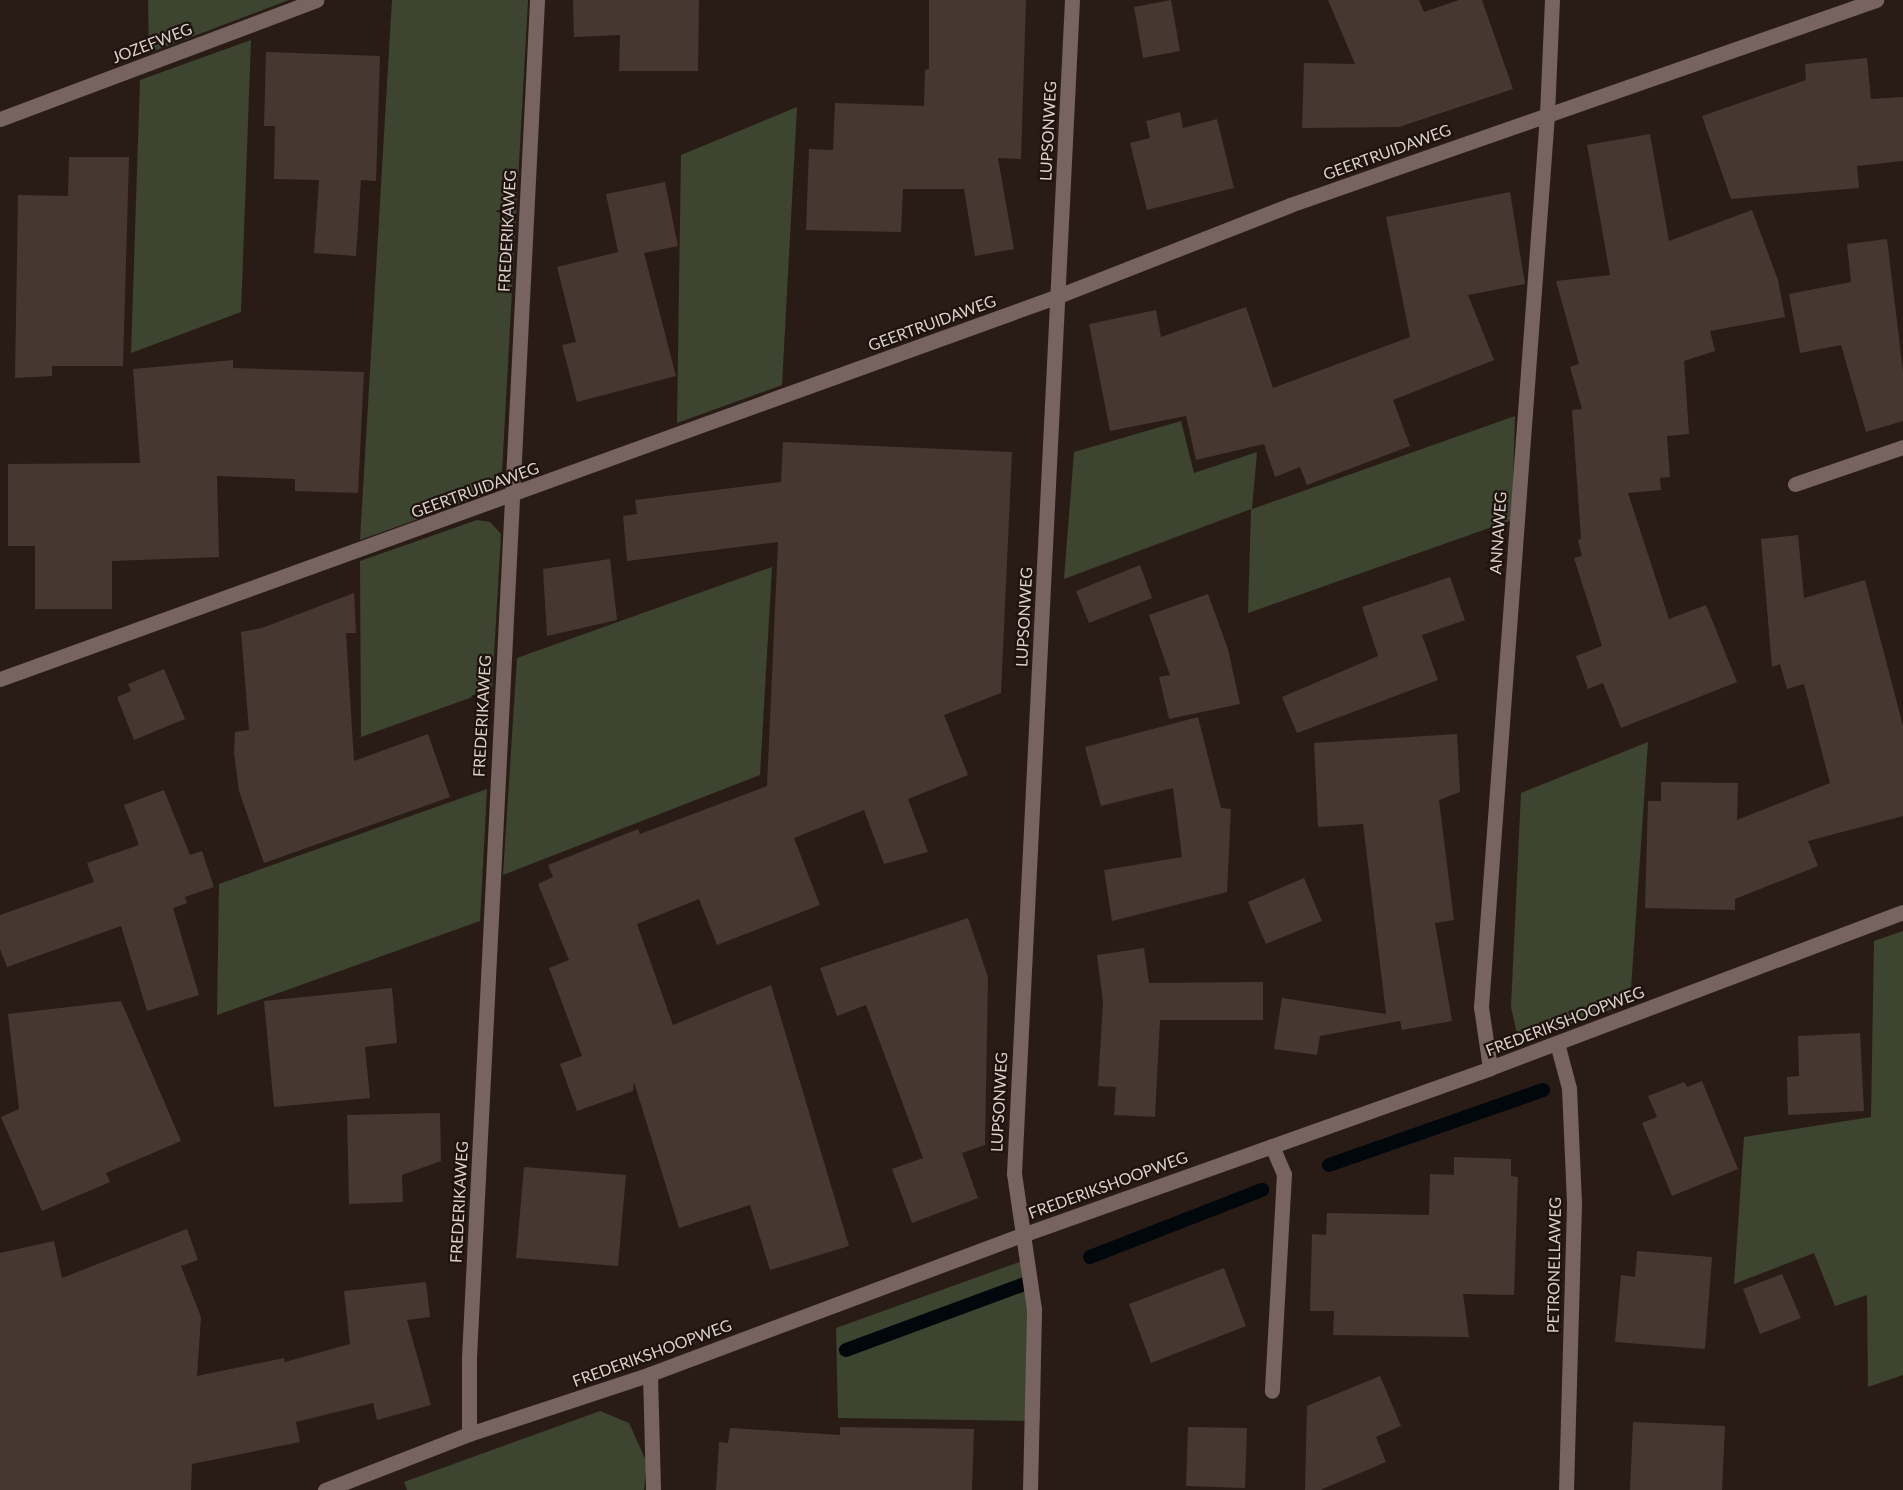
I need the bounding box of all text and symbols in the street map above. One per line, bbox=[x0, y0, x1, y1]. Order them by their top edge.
street label: JOZEFWEG bbox=[109, 19, 195, 67]
street label: LUPSONWEG bbox=[1036, 81, 1060, 181]
street label: GEERTRUIDAWEG bbox=[1320, 120, 1454, 184]
street label: FREDERIKAWEG bbox=[494, 169, 520, 293]
street label: GEERTRUIDAWEG bbox=[865, 291, 999, 355]
street label: GEERTRUIDAWEG bbox=[408, 458, 542, 522]
street label: ANNAWEG bbox=[1486, 491, 1510, 575]
street label: LUPSONWEG bbox=[1012, 567, 1036, 667]
street label: FREDERIKAWEG bbox=[469, 654, 495, 778]
street label: FREDERIKSHOOPWEG bbox=[1483, 982, 1647, 1060]
street label: LUPSONWEG bbox=[987, 1052, 1011, 1152]
street label: FREDERIKAWEG bbox=[446, 1140, 472, 1264]
street label: FREDERIKSHOOPWEG bbox=[1026, 1147, 1190, 1223]
street label: PETRONELLAWEG bbox=[1543, 1197, 1565, 1333]
street label: FREDERIKSHOOPWEG bbox=[570, 1315, 734, 1391]

